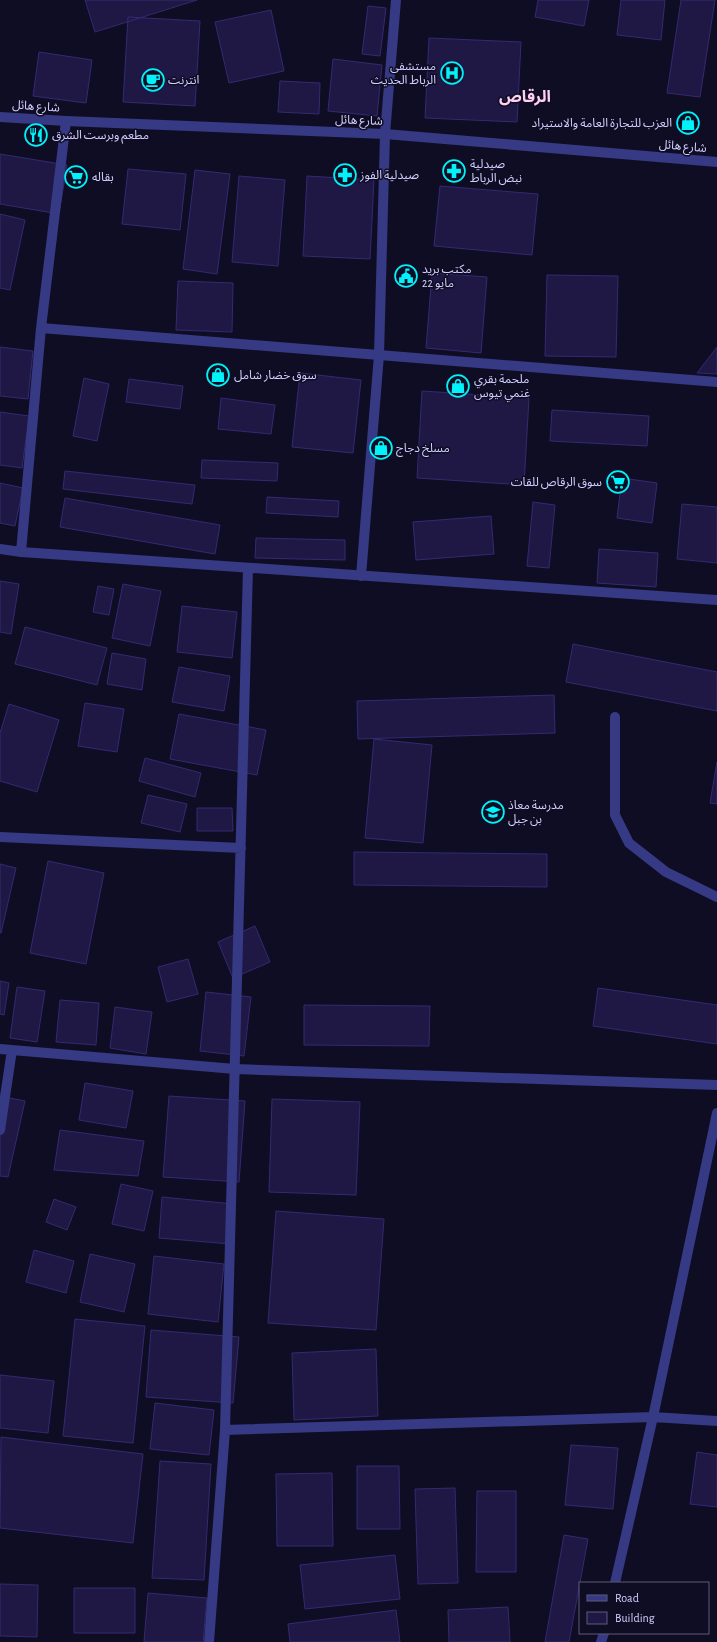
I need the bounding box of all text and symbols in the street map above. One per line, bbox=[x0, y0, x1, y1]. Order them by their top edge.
place label: مستشفى الرباط الحديث bbox=[371, 60, 436, 87]
hospital icon: مستشفى الرباط الحديث bbox=[439, 60, 465, 86]
cafe icon: انترنت bbox=[140, 67, 166, 93]
place label: انترنت bbox=[168, 74, 199, 87]
district label: الرقاص bbox=[499, 88, 551, 106]
street label: شارع هائل bbox=[12, 98, 60, 117]
shop icon: العزب للتجارة العامة والاستيراد bbox=[675, 110, 701, 136]
street label: شارع هائل bbox=[335, 113, 383, 130]
place label: العزب للتجارة العامة والاستيراد bbox=[532, 117, 672, 130]
restaurant icon: مطعم وبرست الشرق bbox=[23, 122, 49, 148]
place label: مطعم وبرست الشرق bbox=[52, 129, 149, 144]
street label: شارع هائل bbox=[658, 138, 707, 157]
pharmacy icon: صيدلية نبض الرباط bbox=[441, 158, 467, 184]
place label: صيدلية نبض الرباط bbox=[470, 158, 522, 185]
pharmacy icon: صيدلية الفوز bbox=[332, 162, 358, 188]
supermarket icon: بقاله bbox=[63, 164, 89, 190]
place label: صيدلية الفوز bbox=[359, 169, 419, 182]
place label: بقاله bbox=[92, 171, 114, 184]
public building icon: مكتب بريد 22 مايو bbox=[393, 263, 419, 289]
place label: مكتب بريد 22 مايو bbox=[422, 263, 472, 290]
shop icon: سوق خضار شامل bbox=[205, 362, 231, 388]
place label: سوق خضار شامل bbox=[234, 369, 317, 382]
shop icon: ملحمة بقري غنمي تيوس bbox=[445, 373, 471, 399]
place label: ملحمة بقري غنمي تيوس bbox=[474, 373, 530, 403]
shop icon: مسلخ دجاج bbox=[368, 435, 394, 461]
place label: مسلخ دجاج bbox=[396, 442, 450, 457]
supermarket icon: سوق الرقاص للقات bbox=[605, 469, 631, 495]
place label: سوق الرقاص للقات bbox=[511, 476, 602, 489]
school or university icon: مدرسة معاذ بن جبل bbox=[480, 799, 506, 825]
place label: مدرسة معاذ بن جبل bbox=[508, 799, 564, 826]
legend bbox=[579, 1582, 709, 1634]
text: Road bbox=[615, 1592, 639, 1604]
text: Building bbox=[615, 1612, 655, 1624]

